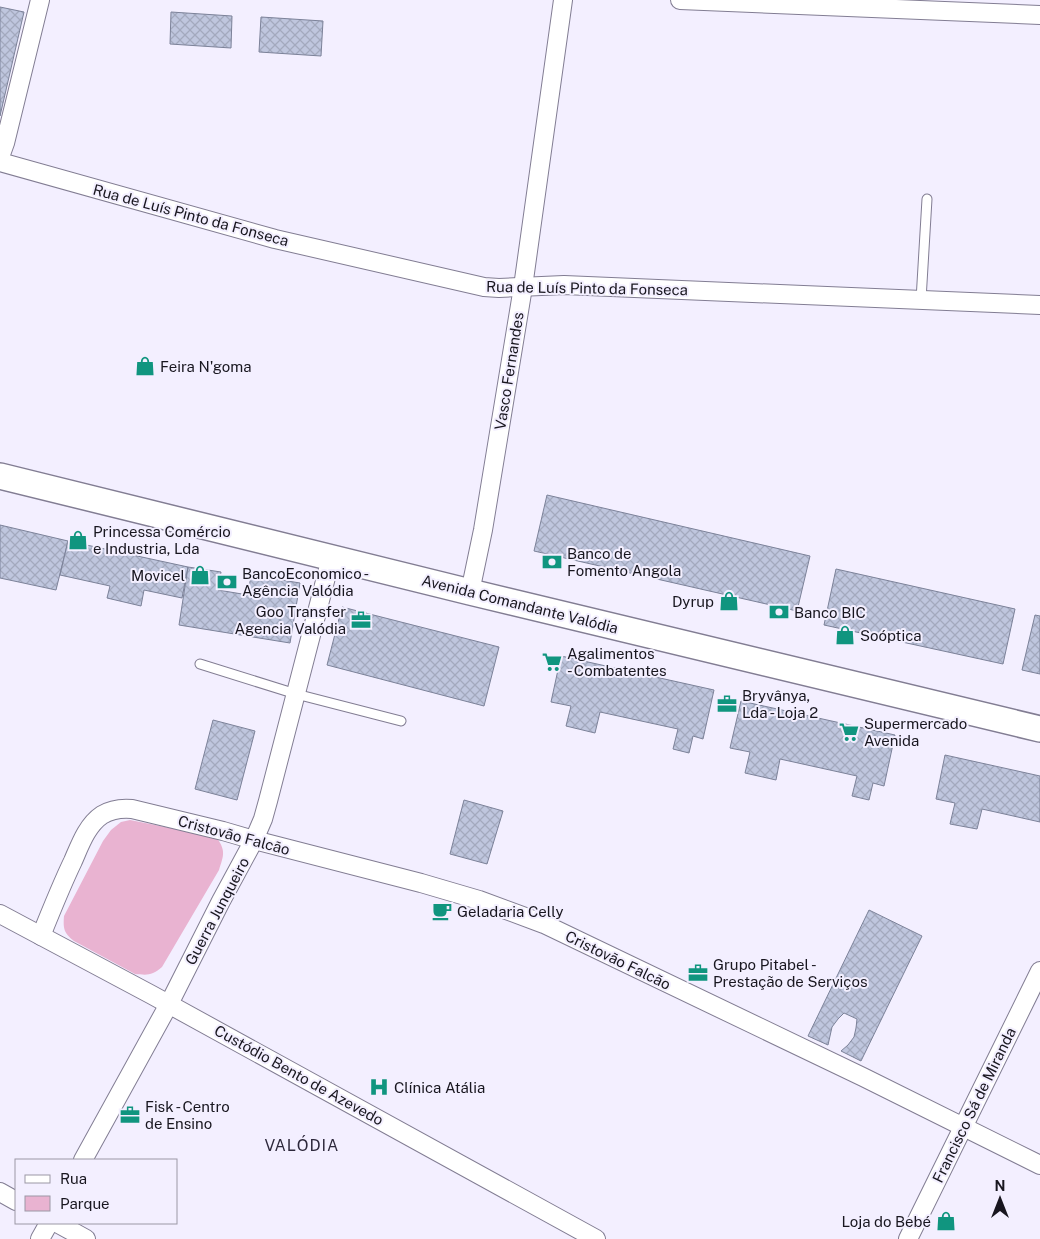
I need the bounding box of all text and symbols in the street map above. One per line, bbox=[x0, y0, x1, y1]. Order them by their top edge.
street label: Rua de Luís Pinto da Fonseca bbox=[91, 181, 291, 249]
street label: Rua de Luís Pinto da Fonseca bbox=[486, 278, 688, 298]
street label: Vasco Fernandes bbox=[491, 311, 527, 431]
shop icon: Feira N'goma bbox=[134, 355, 156, 377]
place label: Feira N'goma bbox=[160, 358, 252, 375]
place label: Princessa Comércio e Industria, Lda bbox=[93, 523, 231, 557]
shop icon: Princessa Comércio e Industria, Lda bbox=[67, 529, 89, 551]
place label: Banco de Fomento Angola bbox=[567, 545, 681, 579]
bank icon: Banco de Fomento Angola bbox=[541, 551, 563, 573]
shop icon: Movicel bbox=[189, 564, 211, 586]
place label: BancoEconomico - Agência Valódia bbox=[242, 565, 369, 599]
place label: Movicel bbox=[131, 567, 185, 584]
bank icon: BancoEconomico - Agência Valódia bbox=[216, 571, 238, 593]
street label: Avenida Comandante Valódia bbox=[420, 571, 620, 637]
shop icon: Dyrup bbox=[718, 590, 740, 612]
place label: Dyrup bbox=[672, 593, 714, 610]
bank icon: Banco BIC bbox=[768, 601, 790, 623]
place label: Goo Transfer Agencia Valódia bbox=[235, 603, 346, 637]
place label: Banco BIC bbox=[794, 604, 866, 621]
office icon: Goo Transfer Agencia Valódia bbox=[350, 609, 372, 631]
shop icon: Soóptica bbox=[834, 624, 856, 646]
place label: Soóptica bbox=[860, 627, 922, 644]
place label: Agalimentos - Combatentes bbox=[567, 645, 667, 679]
supermarket icon: Agalimentos - Combatentes bbox=[541, 651, 563, 673]
place label: Bryvânya, Lda - Loja 2 bbox=[742, 687, 818, 721]
office icon: Bryvânya, Lda - Loja 2 bbox=[716, 693, 738, 715]
place label: Supermercado Avenida bbox=[864, 715, 967, 749]
supermarket icon: Supermercado Avenida bbox=[838, 721, 860, 743]
street label: Cristovão Falcão bbox=[176, 812, 292, 858]
street label: Guerra Junqueiro bbox=[182, 854, 252, 968]
cafe icon: Geladaria Celly bbox=[431, 900, 453, 922]
place label: Geladaria Celly bbox=[457, 903, 563, 920]
street label: Cristovão Falcão bbox=[563, 927, 673, 993]
place label: Grupo Pitabel - Prestação de Serviços bbox=[713, 956, 867, 990]
office icon: Grupo Pitabel - Prestação de Serviços bbox=[687, 962, 709, 984]
street label: Custódio Bento de Azevedo bbox=[212, 1021, 386, 1129]
street label: Francisco Sá de Miranda bbox=[929, 1025, 1019, 1185]
hospital icon: Clínica Atália bbox=[368, 1076, 390, 1098]
place label: Clínica Atália bbox=[394, 1079, 485, 1096]
place label: Fisk - Centro de Ensino bbox=[145, 1098, 230, 1132]
office icon: Fisk - Centro de Ensino bbox=[119, 1104, 141, 1126]
district label: VALÓDIA bbox=[265, 1135, 339, 1155]
legend bbox=[15, 1159, 178, 1224]
text: Rua bbox=[60, 1170, 87, 1187]
north arrow bbox=[975, 1174, 1025, 1224]
text: N bbox=[995, 1178, 1005, 1194]
text: Parque bbox=[60, 1195, 110, 1212]
shop icon: Loja do Bebé bbox=[935, 1210, 957, 1232]
place label: Loja do Bebé bbox=[841, 1213, 931, 1230]

